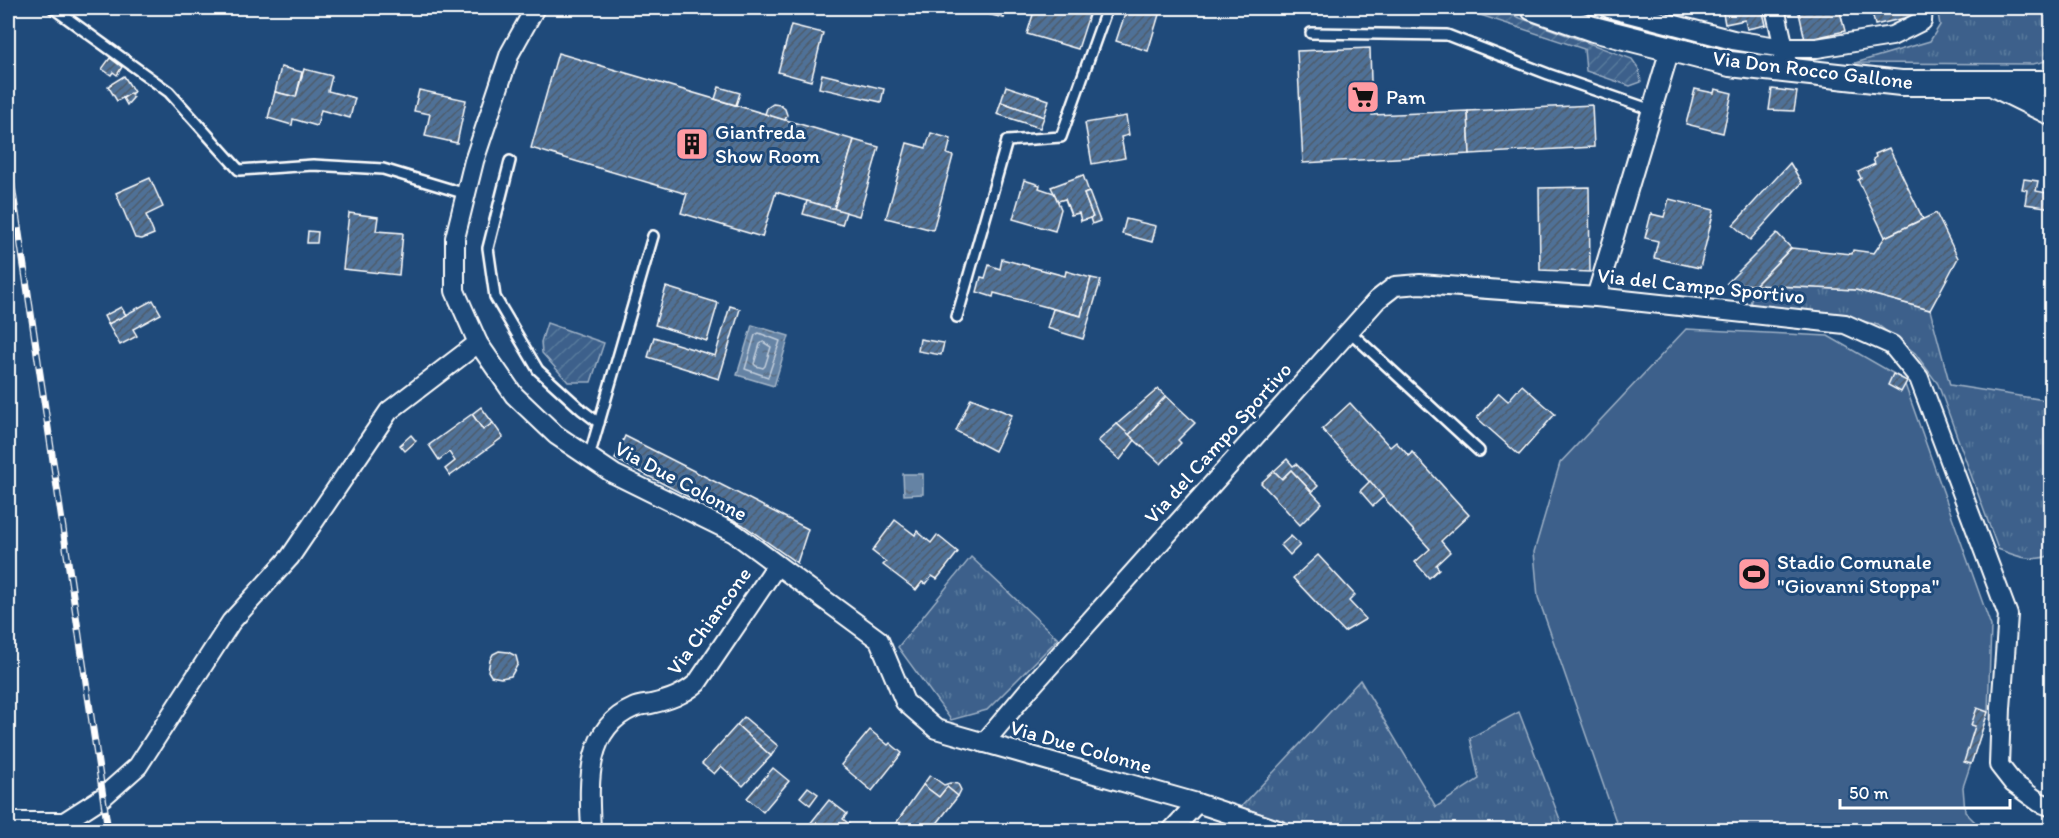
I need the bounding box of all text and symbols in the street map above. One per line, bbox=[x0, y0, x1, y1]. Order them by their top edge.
street label: Via Don Rocco Gallone bbox=[1711, 45, 1915, 94]
supermarket icon: Pam bbox=[1345, 79, 1381, 115]
place label: Pam bbox=[1386, 84, 1426, 109]
place label: Gianfreda Show Room bbox=[715, 119, 820, 168]
building icon: Gianfreda Show Room bbox=[674, 126, 710, 162]
street label: Via del Campo Sportivo bbox=[1596, 262, 1806, 309]
street label: Via del Campo Sportivo bbox=[1139, 357, 1297, 529]
street label: Via Due Colonne bbox=[611, 435, 752, 526]
place label: Stadio Comunale "Giovanni Stoppa" bbox=[1777, 549, 1939, 598]
sports icon: Stadio Comunale "Giovanni Stoppa" bbox=[1736, 556, 1772, 592]
street label: Via Chiancone bbox=[661, 562, 756, 680]
street label: Via Due Colonne bbox=[1007, 714, 1155, 779]
scale bar bbox=[1840, 772, 2010, 810]
text: 50 m bbox=[1849, 782, 1889, 804]

